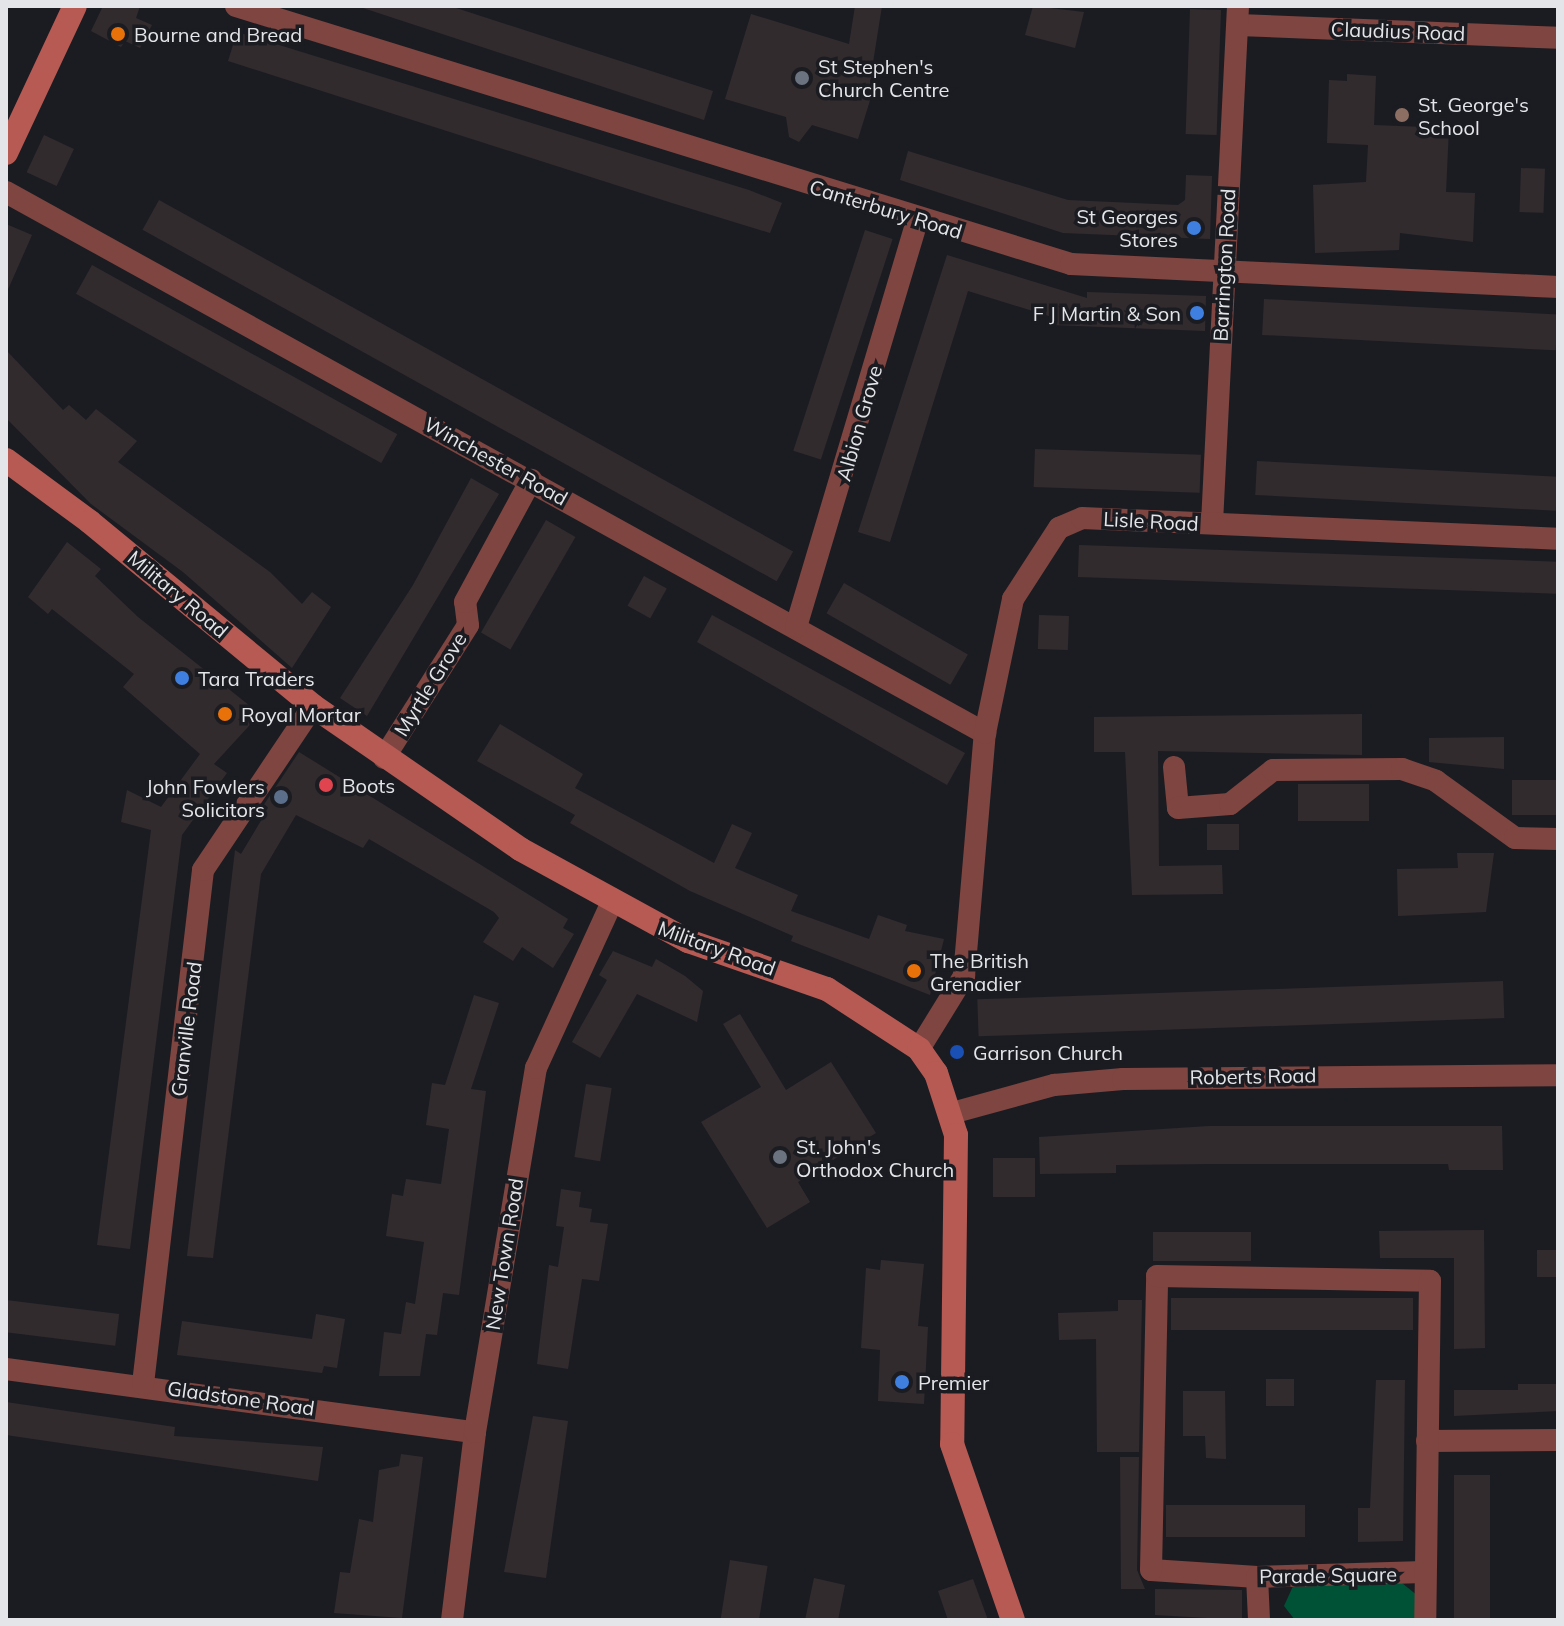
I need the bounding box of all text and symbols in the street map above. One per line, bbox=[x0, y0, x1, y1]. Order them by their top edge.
street label: Claudius Road bbox=[1330, 17, 1466, 45]
place label: Bourne and Bread bbox=[134, 22, 302, 46]
marker: Bourne and Bread bbox=[109, 25, 127, 43]
place label: St Stephen's Church Centre bbox=[818, 54, 950, 101]
marker: St Stephen's Church Centre bbox=[793, 69, 811, 87]
place label: St. George's School bbox=[1418, 92, 1529, 139]
marker: St. George's School bbox=[1393, 106, 1411, 124]
street label: Canterbury Road bbox=[807, 174, 965, 244]
street label: Barrington Road bbox=[1208, 188, 1240, 342]
place label: St Georges Stores bbox=[1076, 204, 1178, 251]
marker: St Georges Stores bbox=[1185, 219, 1203, 237]
place label: F J Martin & Son bbox=[1033, 301, 1181, 325]
marker: F J Martin & Son bbox=[1188, 304, 1206, 322]
street label: Albion Grove bbox=[831, 363, 887, 483]
street label: Winchester Road bbox=[420, 412, 572, 510]
street label: Lisle Road bbox=[1103, 507, 1199, 535]
street label: Military Road bbox=[123, 545, 233, 643]
street label: Myrtle Grove bbox=[389, 628, 471, 740]
place label: Tara Traders bbox=[198, 666, 315, 690]
marker: Tara Traders bbox=[173, 669, 191, 687]
place label: Royal Mortar bbox=[241, 702, 361, 726]
marker: Royal Mortar bbox=[216, 705, 234, 723]
place label: Boots bbox=[342, 773, 395, 797]
place label: John Fowlers Solicitors bbox=[146, 774, 265, 821]
marker: Boots bbox=[317, 776, 335, 794]
marker: John Fowlers Solicitors bbox=[272, 788, 290, 806]
street label: Military Road bbox=[655, 916, 779, 980]
place label: The British Grenadier bbox=[930, 948, 1029, 995]
street label: Granville Road bbox=[166, 960, 206, 1098]
marker: The British Grenadier bbox=[905, 962, 923, 980]
place label: Garrison Church bbox=[973, 1040, 1123, 1064]
marker: Garrison Church bbox=[948, 1043, 966, 1061]
street label: Roberts Road bbox=[1189, 1063, 1317, 1089]
place label: St. John's Orthodox Church bbox=[796, 1134, 954, 1181]
marker: St. John's Orthodox Church bbox=[771, 1148, 789, 1166]
street label: New Town Road bbox=[480, 1176, 528, 1332]
place label: Premier bbox=[918, 1370, 989, 1394]
marker: Premier bbox=[893, 1373, 911, 1391]
street label: Gladstone Road bbox=[166, 1376, 316, 1420]
street label: Parade Square bbox=[1259, 1562, 1397, 1588]

